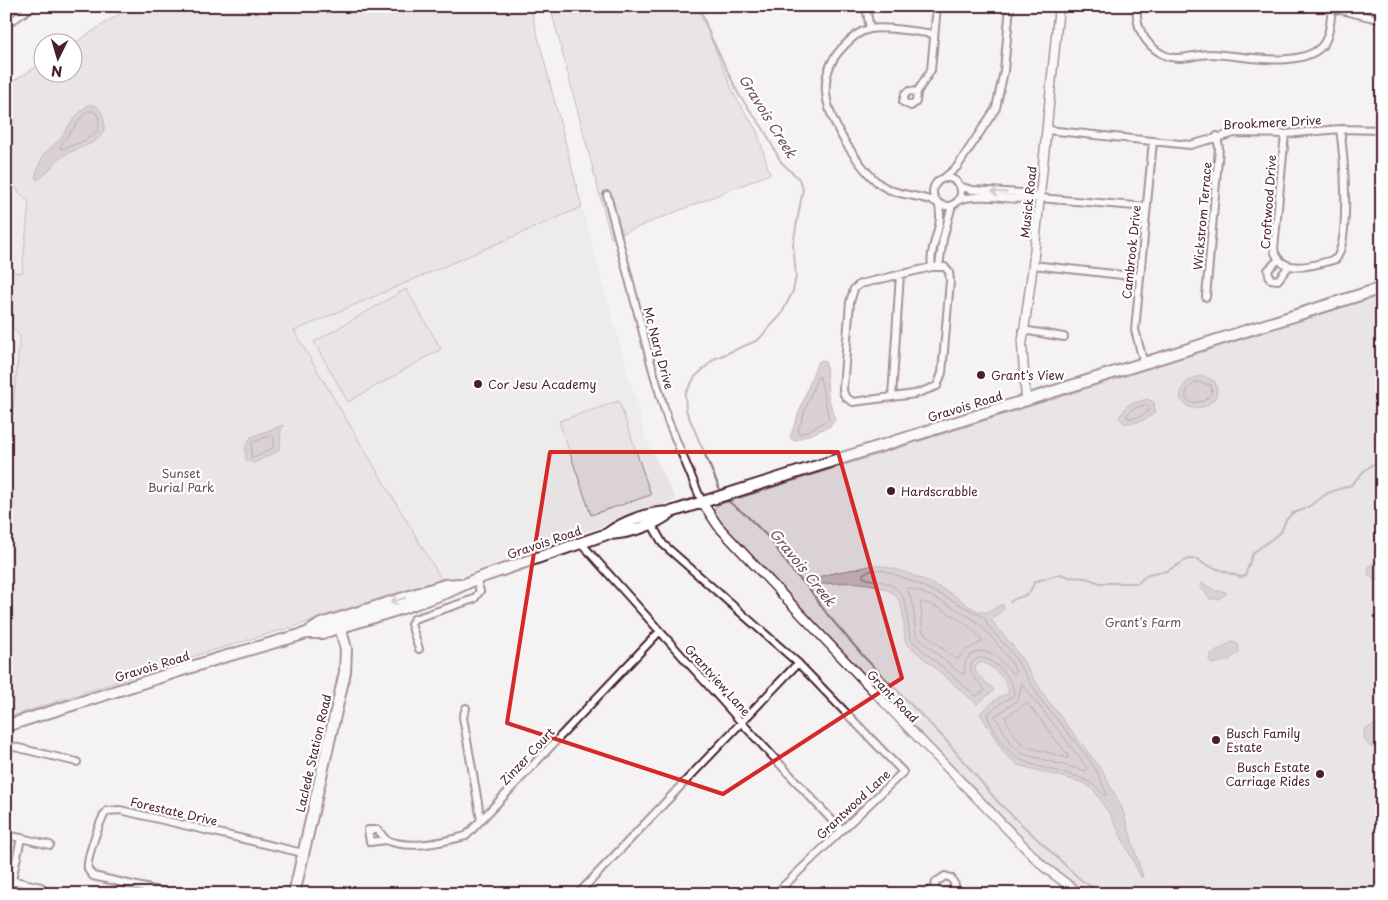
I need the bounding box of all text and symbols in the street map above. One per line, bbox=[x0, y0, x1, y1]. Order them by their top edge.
north arrow bbox=[32, 32, 82, 82]
text: N bbox=[50, 61, 63, 82]
water label: Gravois Creek bbox=[734, 70, 803, 163]
street label: Brookmere Drive bbox=[1222, 110, 1322, 134]
street label: Croftwood Drive bbox=[1256, 154, 1280, 250]
street label: Wickstrom Terrace bbox=[1188, 161, 1216, 271]
street label: Musick Road bbox=[1015, 165, 1041, 239]
one-way arrow bbox=[991, 187, 1007, 196]
street label: Cambrook Drive bbox=[1117, 204, 1145, 300]
street label: Mc Nary Drive bbox=[639, 305, 679, 391]
place label: Grant's View bbox=[991, 366, 1065, 384]
marker: Grant's View bbox=[975, 369, 987, 381]
place label: Cor Jesu Academy bbox=[488, 375, 596, 393]
marker: Cor Jesu Academy bbox=[472, 378, 484, 390]
street label: Gravois Road bbox=[925, 386, 1005, 426]
park label: Sunset Burial Park bbox=[148, 464, 214, 496]
place label: Hardscrabble bbox=[901, 482, 978, 500]
marker: Hardscrabble bbox=[885, 485, 897, 497]
street label: Gravois Road bbox=[504, 521, 584, 563]
water label: Gravois Creek bbox=[765, 523, 842, 612]
one-way arrow bbox=[391, 596, 406, 605]
park label: Grant's Farm bbox=[1105, 613, 1181, 631]
street label: Grantview Lane bbox=[681, 640, 755, 720]
street label: Gravois Road bbox=[112, 646, 192, 686]
street label: Grant Road bbox=[863, 665, 923, 727]
street label: Laclede Station Road bbox=[291, 692, 335, 814]
street label: Zinzer Court bbox=[496, 723, 558, 789]
place label: Busch Family Estate bbox=[1226, 724, 1301, 756]
marker: Busch Family Estate bbox=[1210, 734, 1222, 746]
place label: Busch Estate Carriage Rides bbox=[1225, 758, 1311, 790]
street label: Grantwood Lane bbox=[812, 765, 894, 843]
marker: Busch Estate Carriage Rides bbox=[1314, 768, 1326, 780]
street label: Forestate Drive bbox=[129, 792, 219, 830]

